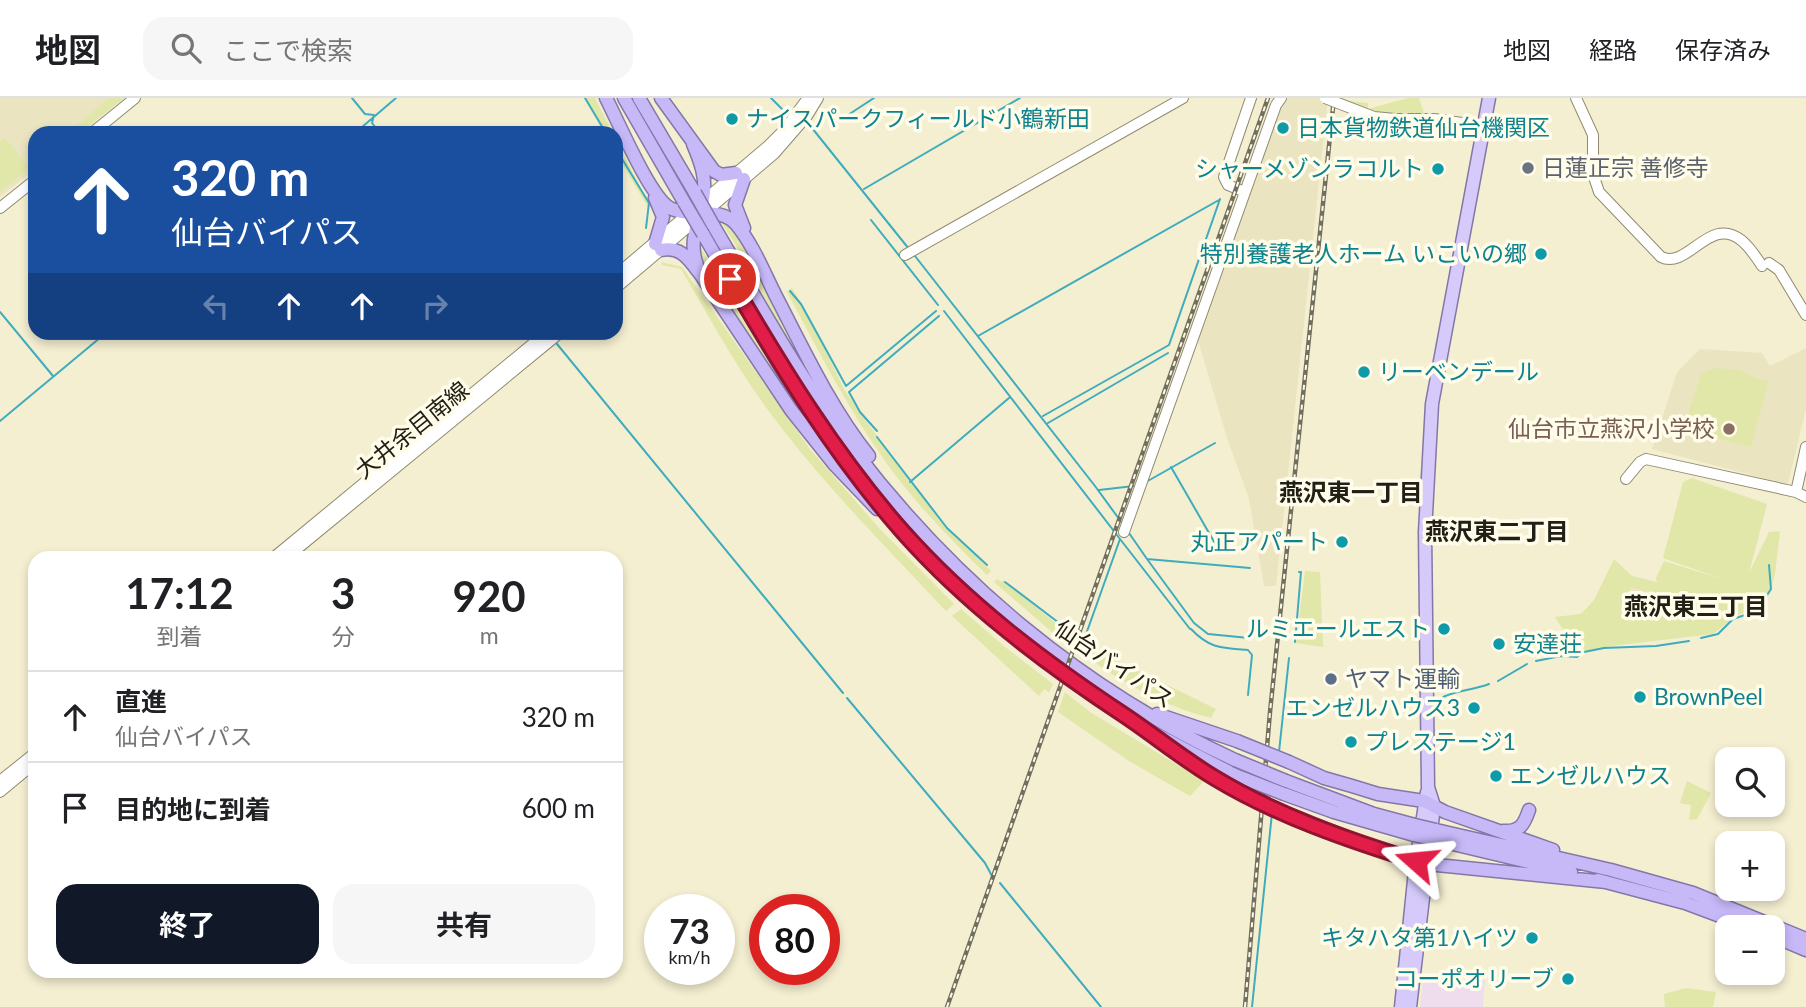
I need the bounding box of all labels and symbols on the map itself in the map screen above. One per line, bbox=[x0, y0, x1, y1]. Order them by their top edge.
place label: ナイスパークフィールド小鶴新田 bbox=[746, 104, 1090, 132]
marker: ナイスパークフィールド小鶴新田 bbox=[724, 111, 740, 127]
place label: 日本貨物鉄道仙台機関区 bbox=[1297, 113, 1550, 141]
marker: 日本貨物鉄道仙台機関区 bbox=[1275, 120, 1291, 136]
place label: 日蓮正宗 善修寺 bbox=[1542, 153, 1709, 181]
place label: シャーメゾンラコルト bbox=[1195, 154, 1424, 182]
marker: 日蓮正宗 善修寺 bbox=[1520, 160, 1536, 176]
marker: シャーメゾンラコルト bbox=[1430, 161, 1446, 177]
place label: 特別養護老人ホーム いこいの郷 bbox=[1200, 239, 1527, 267]
marker: 特別養護老人ホーム いこいの郷 bbox=[1533, 246, 1549, 262]
pin bbox=[700, 249, 760, 309]
place label: リーベンデール bbox=[1378, 357, 1539, 385]
marker: リーベンデール bbox=[1356, 364, 1372, 380]
street label: 大井余目南線 bbox=[349, 375, 474, 484]
place label: 仙台市立燕沢小学校 bbox=[1508, 414, 1715, 442]
marker: 仙台市立燕沢小学校 bbox=[1721, 421, 1737, 437]
district label: 燕沢東一丁目 bbox=[1279, 477, 1423, 506]
district label: 燕沢東二丁目 bbox=[1425, 516, 1569, 545]
place label: 丸正アパート bbox=[1190, 527, 1328, 555]
marker: 丸正アパート bbox=[1334, 534, 1350, 550]
district label: 燕沢東三丁目 bbox=[1624, 591, 1768, 620]
street label: 仙台バイパス bbox=[1050, 613, 1179, 713]
place label: ルミエールエスト bbox=[1246, 614, 1430, 642]
marker: ルミエールエスト bbox=[1436, 621, 1452, 637]
place label: 安達荘 bbox=[1513, 629, 1582, 657]
marker: 安達荘 bbox=[1491, 636, 1507, 652]
place label: ヤマト運輸 bbox=[1345, 664, 1460, 692]
marker: ヤマト運輸 bbox=[1323, 671, 1339, 687]
place label: BrownPeel bbox=[1654, 682, 1763, 710]
marker: BrownPeel bbox=[1632, 689, 1648, 705]
place label: エンゼルハウス3 bbox=[1286, 693, 1460, 721]
marker: エンゼルハウス3 bbox=[1466, 700, 1482, 716]
place label: プレステージ1 bbox=[1365, 727, 1516, 755]
marker: プレステージ1 bbox=[1343, 734, 1359, 750]
place label: エンゼルハウス bbox=[1510, 761, 1671, 789]
marker: エンゼルハウス bbox=[1488, 768, 1504, 784]
position arrow bbox=[1379, 824, 1453, 898]
speed limit sign: 80 bbox=[749, 894, 840, 985]
place label: キタハタ第1ハイツ bbox=[1321, 923, 1518, 951]
marker: キタハタ第1ハイツ bbox=[1524, 930, 1540, 946]
place label: コーポオリーブ bbox=[1394, 964, 1554, 992]
marker: コーポオリーブ bbox=[1560, 971, 1576, 987]

